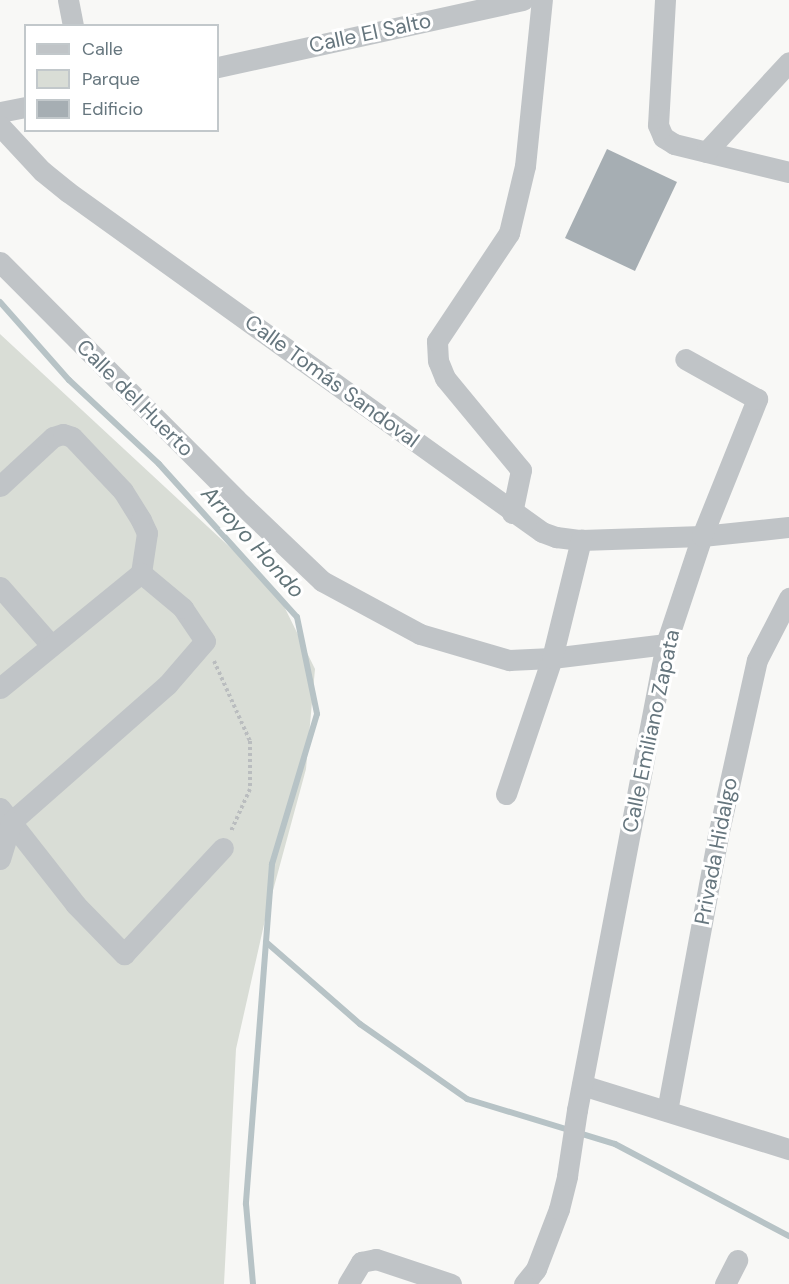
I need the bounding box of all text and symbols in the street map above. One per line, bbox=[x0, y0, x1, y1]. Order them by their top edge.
street label: Calle El Salto bbox=[307, 8, 433, 58]
legend bbox=[24, 24, 219, 132]
text: Calle bbox=[82, 37, 123, 61]
text: Parque bbox=[82, 67, 140, 91]
text: Edificio bbox=[82, 97, 143, 121]
street label: Calle Tomás Sandoval bbox=[240, 309, 424, 453]
street label: Calle del Huerto bbox=[71, 334, 199, 462]
water label: Arroyo Hondo bbox=[196, 481, 310, 603]
street label: Calle Emiliano Zapata bbox=[617, 627, 685, 835]
street label: Privada Hidalgo bbox=[689, 775, 743, 927]

